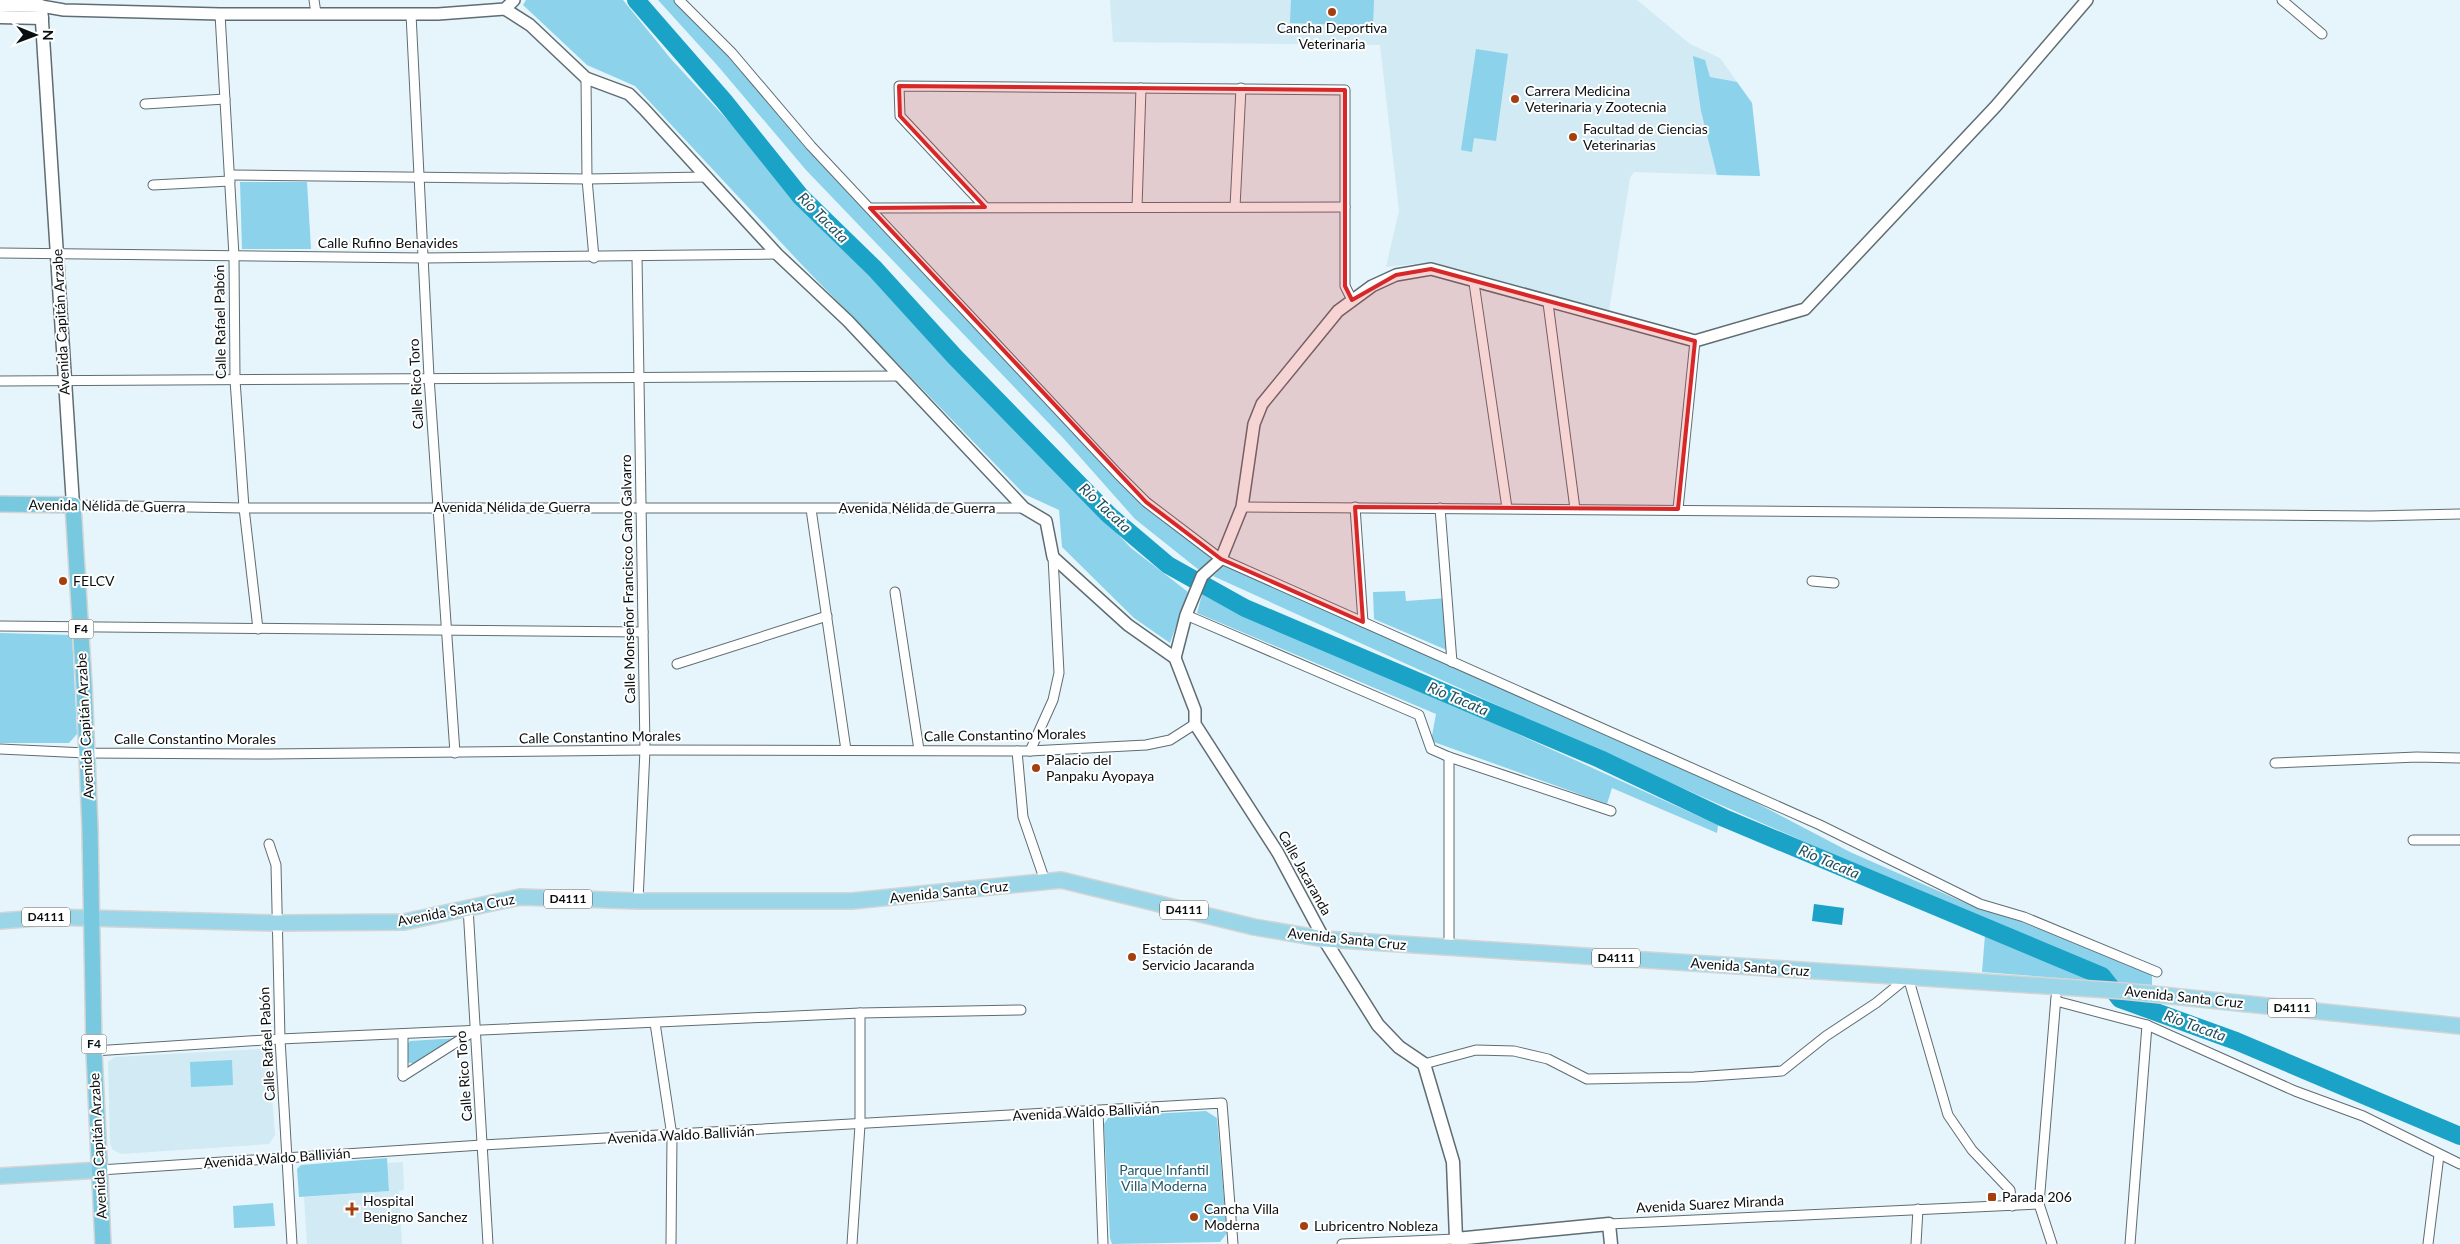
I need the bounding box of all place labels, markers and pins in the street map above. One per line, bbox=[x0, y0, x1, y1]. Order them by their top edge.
marker: Cancha Deportiva Veterinaria bbox=[1326, 6, 1338, 18]
place label: Cancha Deportiva Veterinaria bbox=[1277, 19, 1387, 52]
place label: Carrera Medicina Veterinaria y Zootecnia bbox=[1525, 82, 1667, 115]
marker: Carrera Medicina Veterinaria y Zootecnia bbox=[1509, 93, 1521, 105]
place label: Facultad de Ciencias Veterinarias bbox=[1583, 120, 1708, 153]
marker: Facultad de Ciencias Veterinarias bbox=[1567, 131, 1579, 143]
place label: FELCV bbox=[73, 572, 115, 589]
marker: FELCV bbox=[57, 575, 69, 587]
place label: Palacio del Panpaku Ayopaya bbox=[1046, 751, 1154, 784]
marker: Palacio del Panpaku Ayopaya bbox=[1030, 762, 1042, 774]
place label: Estación de Servicio Jacaranda bbox=[1142, 940, 1255, 973]
marker: Estación de Servicio Jacaranda bbox=[1126, 951, 1138, 963]
place label: Parada 206 bbox=[2002, 1188, 2072, 1205]
marker: Parada 206 bbox=[1986, 1191, 1998, 1203]
place label: Hospital Benigno Sanchez bbox=[363, 1192, 468, 1225]
place label: Cancha Villa Moderna bbox=[1204, 1200, 1279, 1233]
marker: Hospital Benigno Sanchez bbox=[345, 1202, 359, 1216]
marker: Cancha Villa Moderna bbox=[1188, 1211, 1200, 1223]
place label: Lubricentro Nobleza bbox=[1314, 1217, 1438, 1234]
marker: Lubricentro Nobleza bbox=[1298, 1220, 1310, 1232]

